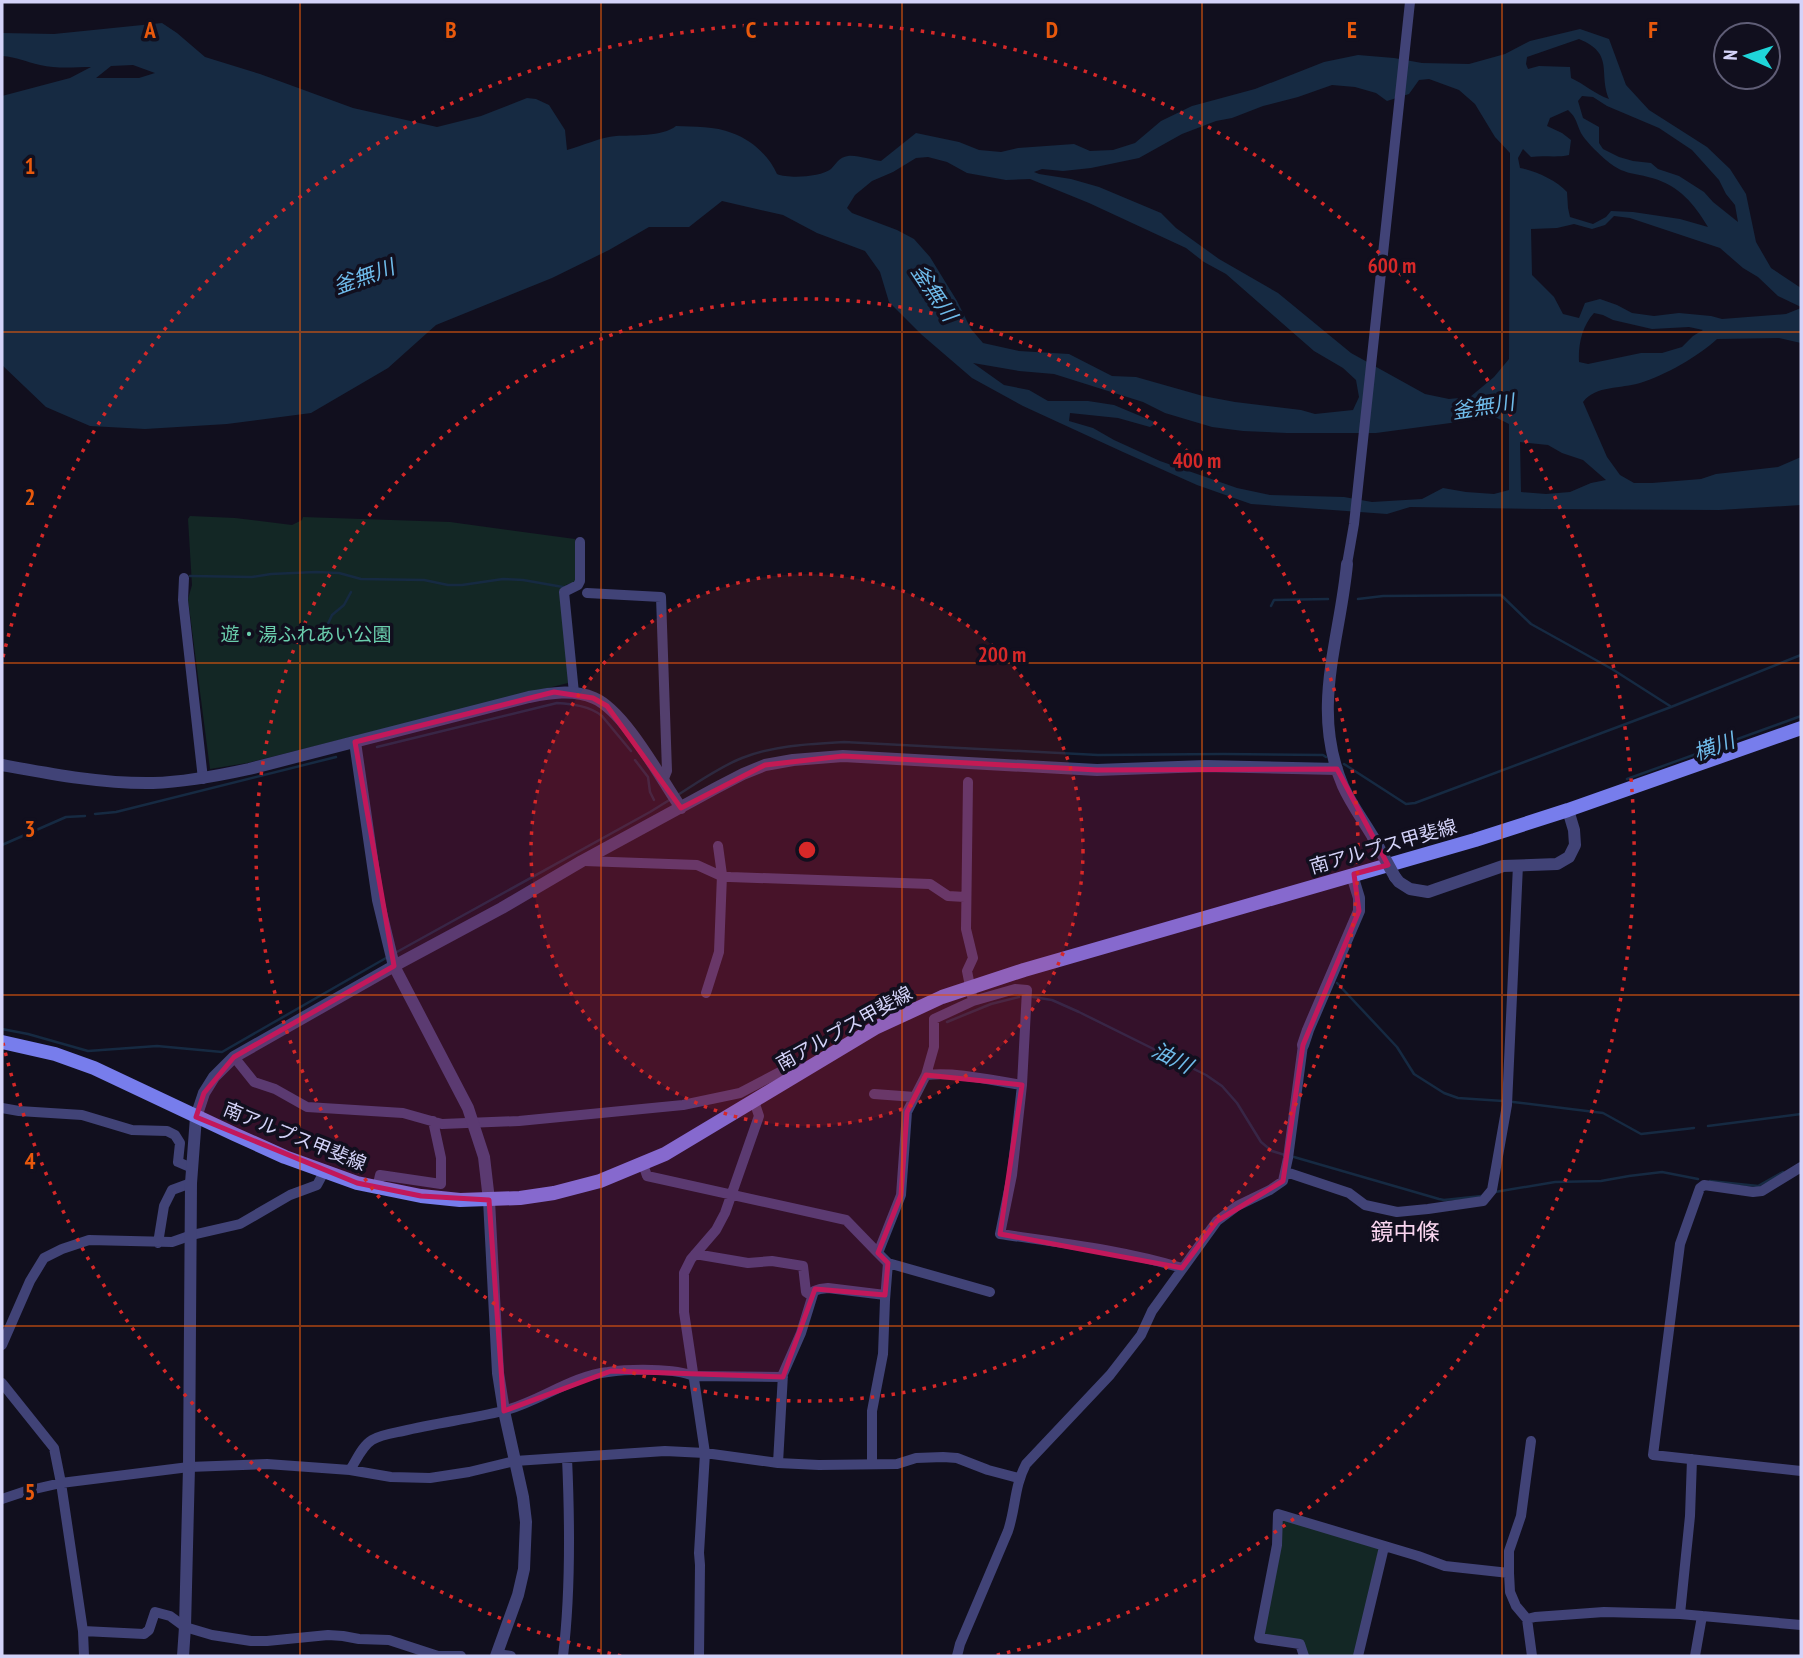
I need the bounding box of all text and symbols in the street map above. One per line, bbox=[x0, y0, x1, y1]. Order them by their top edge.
text: A bbox=[143, 15, 156, 44]
text: B bbox=[445, 15, 457, 44]
text: C bbox=[746, 15, 757, 44]
text: D bbox=[1046, 15, 1058, 44]
text: E bbox=[1347, 15, 1357, 44]
text: F bbox=[1648, 15, 1658, 44]
north arrow bbox=[1712, 21, 1782, 91]
text: N bbox=[1718, 49, 1742, 61]
text: 1 bbox=[25, 151, 36, 180]
water label: 釜無川 bbox=[330, 252, 400, 300]
text: 600 m bbox=[1368, 252, 1416, 279]
water label: 釜無川 bbox=[906, 259, 964, 328]
water label: 釜無川 bbox=[1450, 388, 1518, 425]
text: 400 m bbox=[1173, 447, 1221, 474]
text: 2 bbox=[25, 482, 36, 511]
park label: 遊・湯ふれあい公園 bbox=[220, 622, 392, 646]
text: 200 m bbox=[978, 641, 1026, 668]
water label: 横川 bbox=[1689, 726, 1740, 766]
text: 3 bbox=[25, 814, 36, 843]
street label: 南アルプス甲斐線 bbox=[1307, 814, 1459, 878]
centre of rings bbox=[795, 838, 819, 862]
street label: 南アルプス甲斐線 bbox=[772, 981, 916, 1075]
water label: 油川 bbox=[1147, 1036, 1199, 1080]
street label: 南アルプス甲斐線 bbox=[220, 1096, 370, 1176]
text: 4 bbox=[25, 1146, 36, 1175]
district label: 鏡中條 bbox=[1371, 1217, 1440, 1246]
text: 5 bbox=[25, 1477, 36, 1506]

